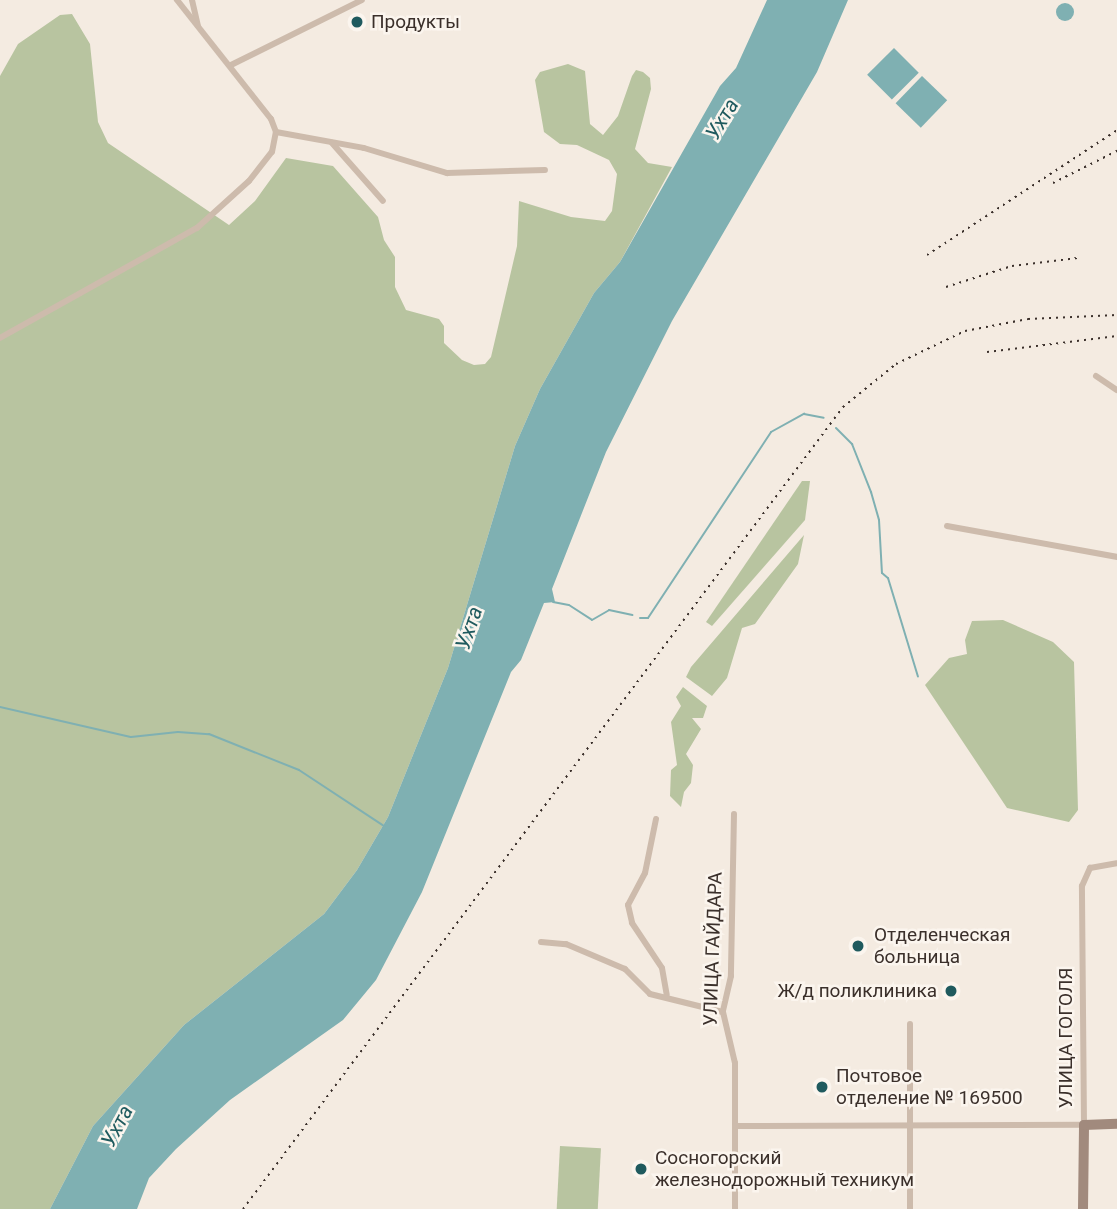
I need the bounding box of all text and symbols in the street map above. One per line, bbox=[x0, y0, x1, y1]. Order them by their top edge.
place label: Продукты bbox=[371, 11, 460, 33]
marker: Продукты bbox=[349, 14, 365, 30]
water label: Ухта bbox=[700, 94, 744, 144]
water label: Ухта bbox=[450, 603, 488, 653]
street label: УЛИЦА ГАЙДАРА bbox=[699, 872, 727, 1026]
place label: Отделенческая больница bbox=[874, 924, 1010, 968]
marker: Отделенческая больница bbox=[848, 936, 868, 956]
street label: УЛИЦА ГОГОЛЯ bbox=[1055, 968, 1077, 1108]
place label: Ж/д поликлиника bbox=[777, 980, 937, 1002]
marker: Ж/д поликлиника bbox=[943, 983, 959, 999]
place label: Почтовое отделение № 169500 bbox=[836, 1065, 1023, 1109]
marker: Почтовое отделение № 169500 bbox=[814, 1079, 830, 1095]
water label: Ухта bbox=[96, 1101, 138, 1151]
place label: Сосногорский железнодорожный техникум bbox=[655, 1147, 914, 1191]
marker: Сосногорский железнодорожный техникум bbox=[633, 1161, 649, 1177]

